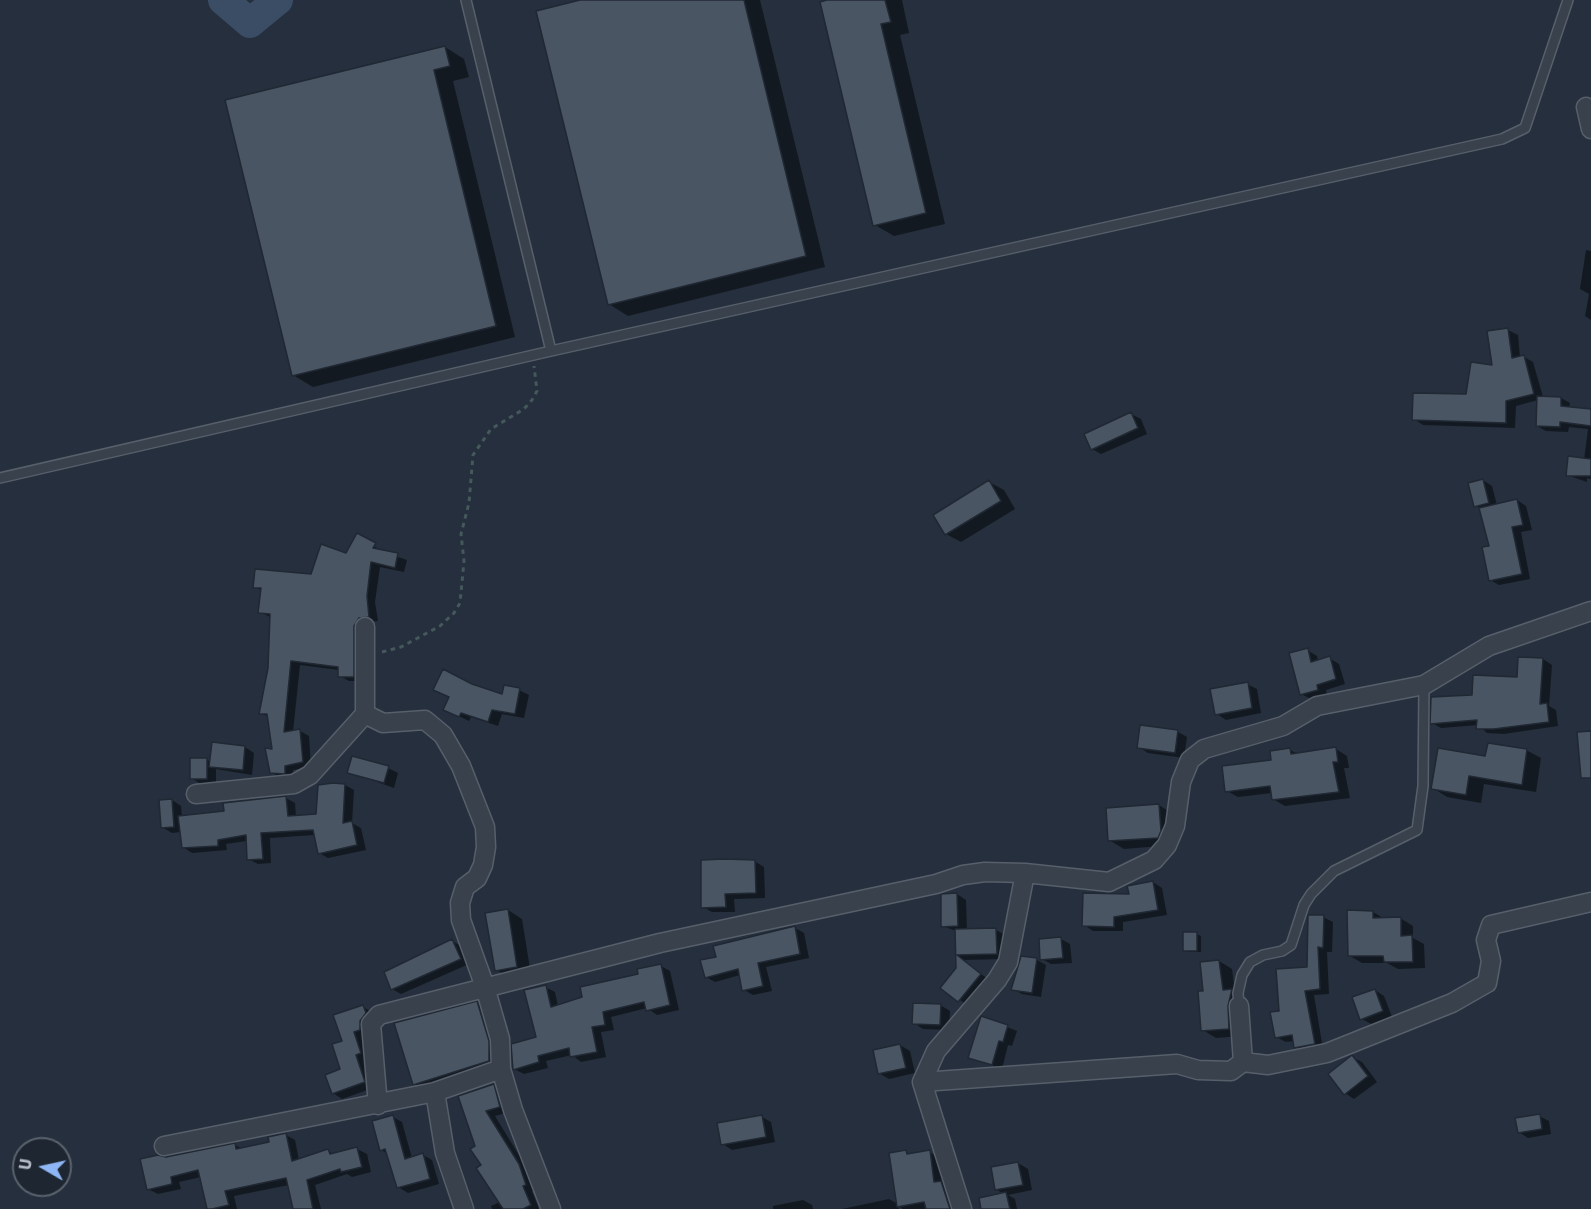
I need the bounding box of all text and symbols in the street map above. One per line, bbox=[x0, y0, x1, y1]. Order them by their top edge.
north arrow bbox=[12, 1137, 72, 1197]
text: U bbox=[13, 1157, 38, 1172]

